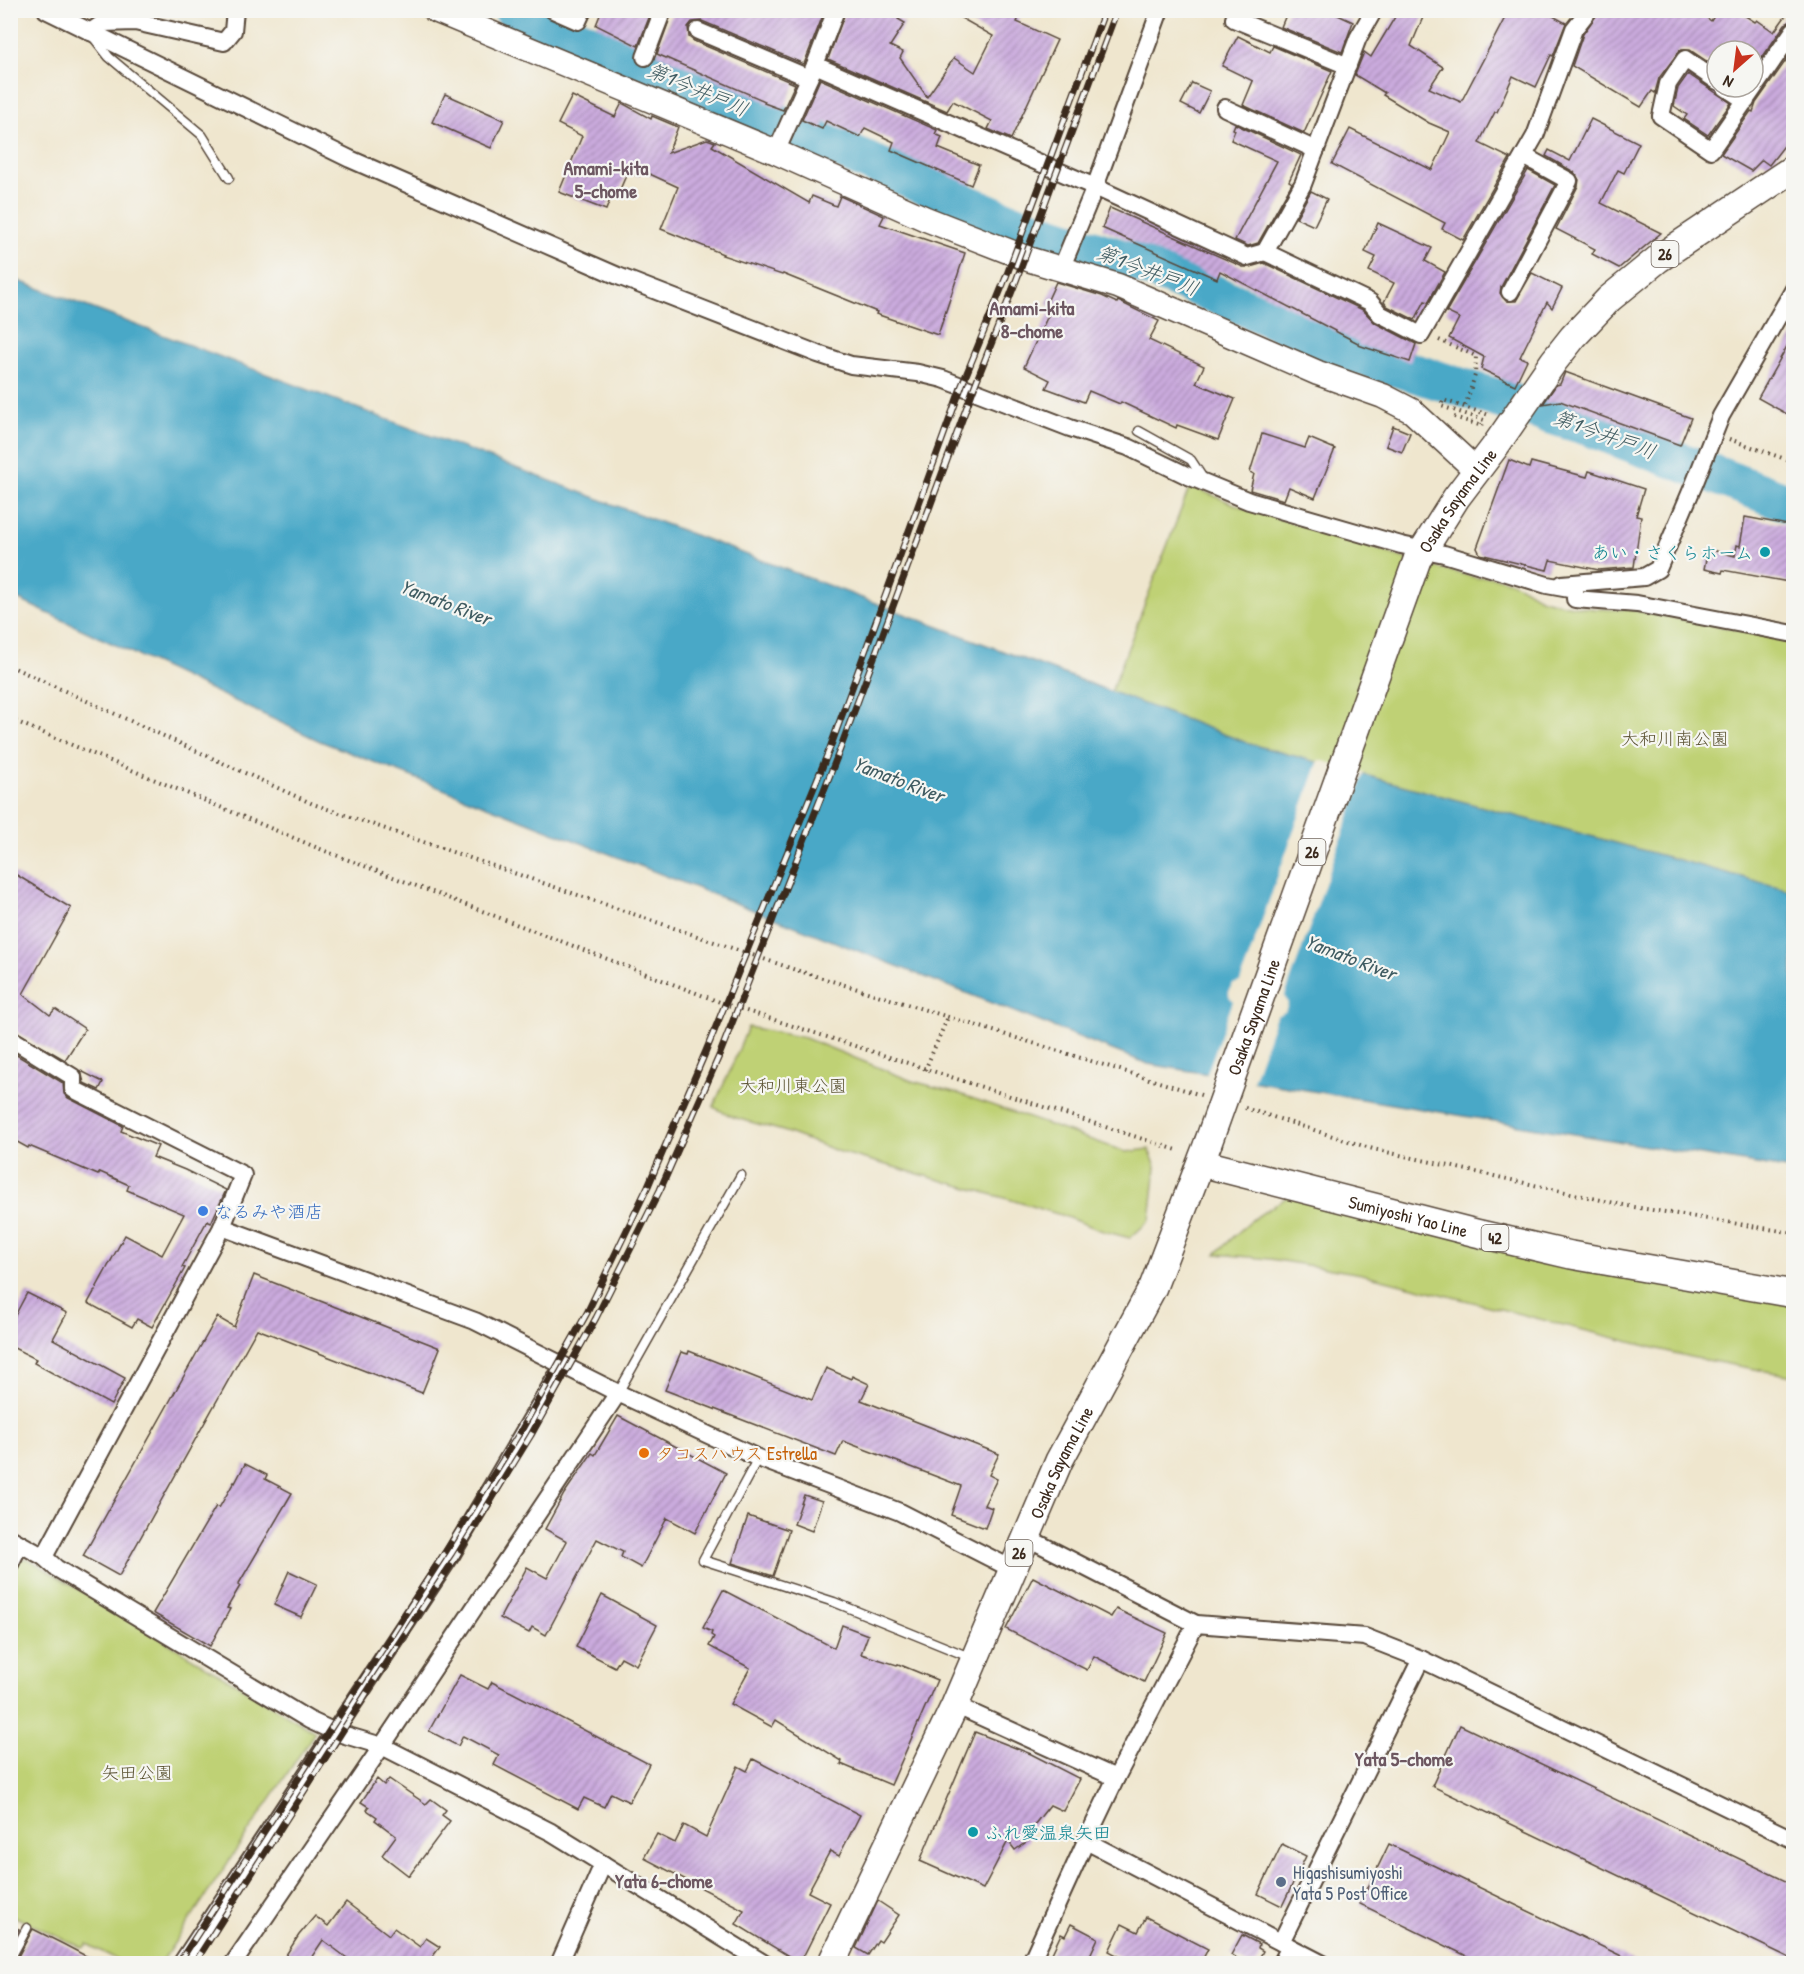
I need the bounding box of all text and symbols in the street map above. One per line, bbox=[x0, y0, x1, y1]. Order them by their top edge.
north arrow bbox=[1705, 39, 1765, 99]
water label: 第1今井戸川 bbox=[643, 56, 753, 122]
text: N bbox=[1719, 70, 1737, 94]
district label: Amami-kita 5-chome bbox=[564, 154, 649, 204]
water label: 第1今井戸川 bbox=[1093, 238, 1203, 302]
road number: 26 bbox=[1652, 241, 1678, 267]
district label: Amami-kita 8-chome bbox=[990, 294, 1075, 344]
water label: 第1今井戸川 bbox=[1550, 403, 1660, 465]
street label: Osaka Sayama Line bbox=[1412, 443, 1502, 557]
place label: あい・さくらホーム bbox=[1592, 540, 1753, 565]
marker: あい・さくらホーム bbox=[1758, 545, 1772, 559]
water label: Yamato River bbox=[397, 572, 497, 632]
park label: 大和川南公園 bbox=[1621, 726, 1729, 751]
water label: Yamato River bbox=[850, 749, 950, 809]
road number: 26 bbox=[1298, 839, 1326, 865]
water label: Yamato River bbox=[1302, 927, 1402, 987]
street label: Osaka Sayama Line bbox=[1221, 955, 1286, 1079]
park label: 大和川東公園 bbox=[739, 1073, 847, 1098]
street label: Sumiyoshi Yao Line bbox=[1346, 1189, 1471, 1243]
place label: なるみや酒店 bbox=[215, 1199, 323, 1224]
marker: なるみや酒店 bbox=[196, 1204, 210, 1218]
road number: 42 bbox=[1482, 1225, 1508, 1251]
street label: Osaka Sayama Line bbox=[1023, 1402, 1099, 1522]
place label: タコスハウス Estrella bbox=[656, 1441, 817, 1466]
marker: タコスハウス Estrella bbox=[637, 1446, 651, 1460]
road number: 26 bbox=[1006, 1540, 1032, 1566]
district label: Yata 5-chome bbox=[1355, 1745, 1453, 1772]
park label: 矢田公園 bbox=[101, 1760, 173, 1785]
place label: ふれ愛温泉矢田 bbox=[985, 1820, 1111, 1845]
marker: ふれ愛温泉矢田 bbox=[966, 1825, 980, 1839]
place label: Higashisumiyoshi Yata 5 Post Office bbox=[1293, 1860, 1408, 1906]
district label: Yata 6-chome bbox=[615, 1867, 713, 1894]
marker: Higashisumiyoshi Yata 5 Post Office bbox=[1274, 1875, 1288, 1889]

